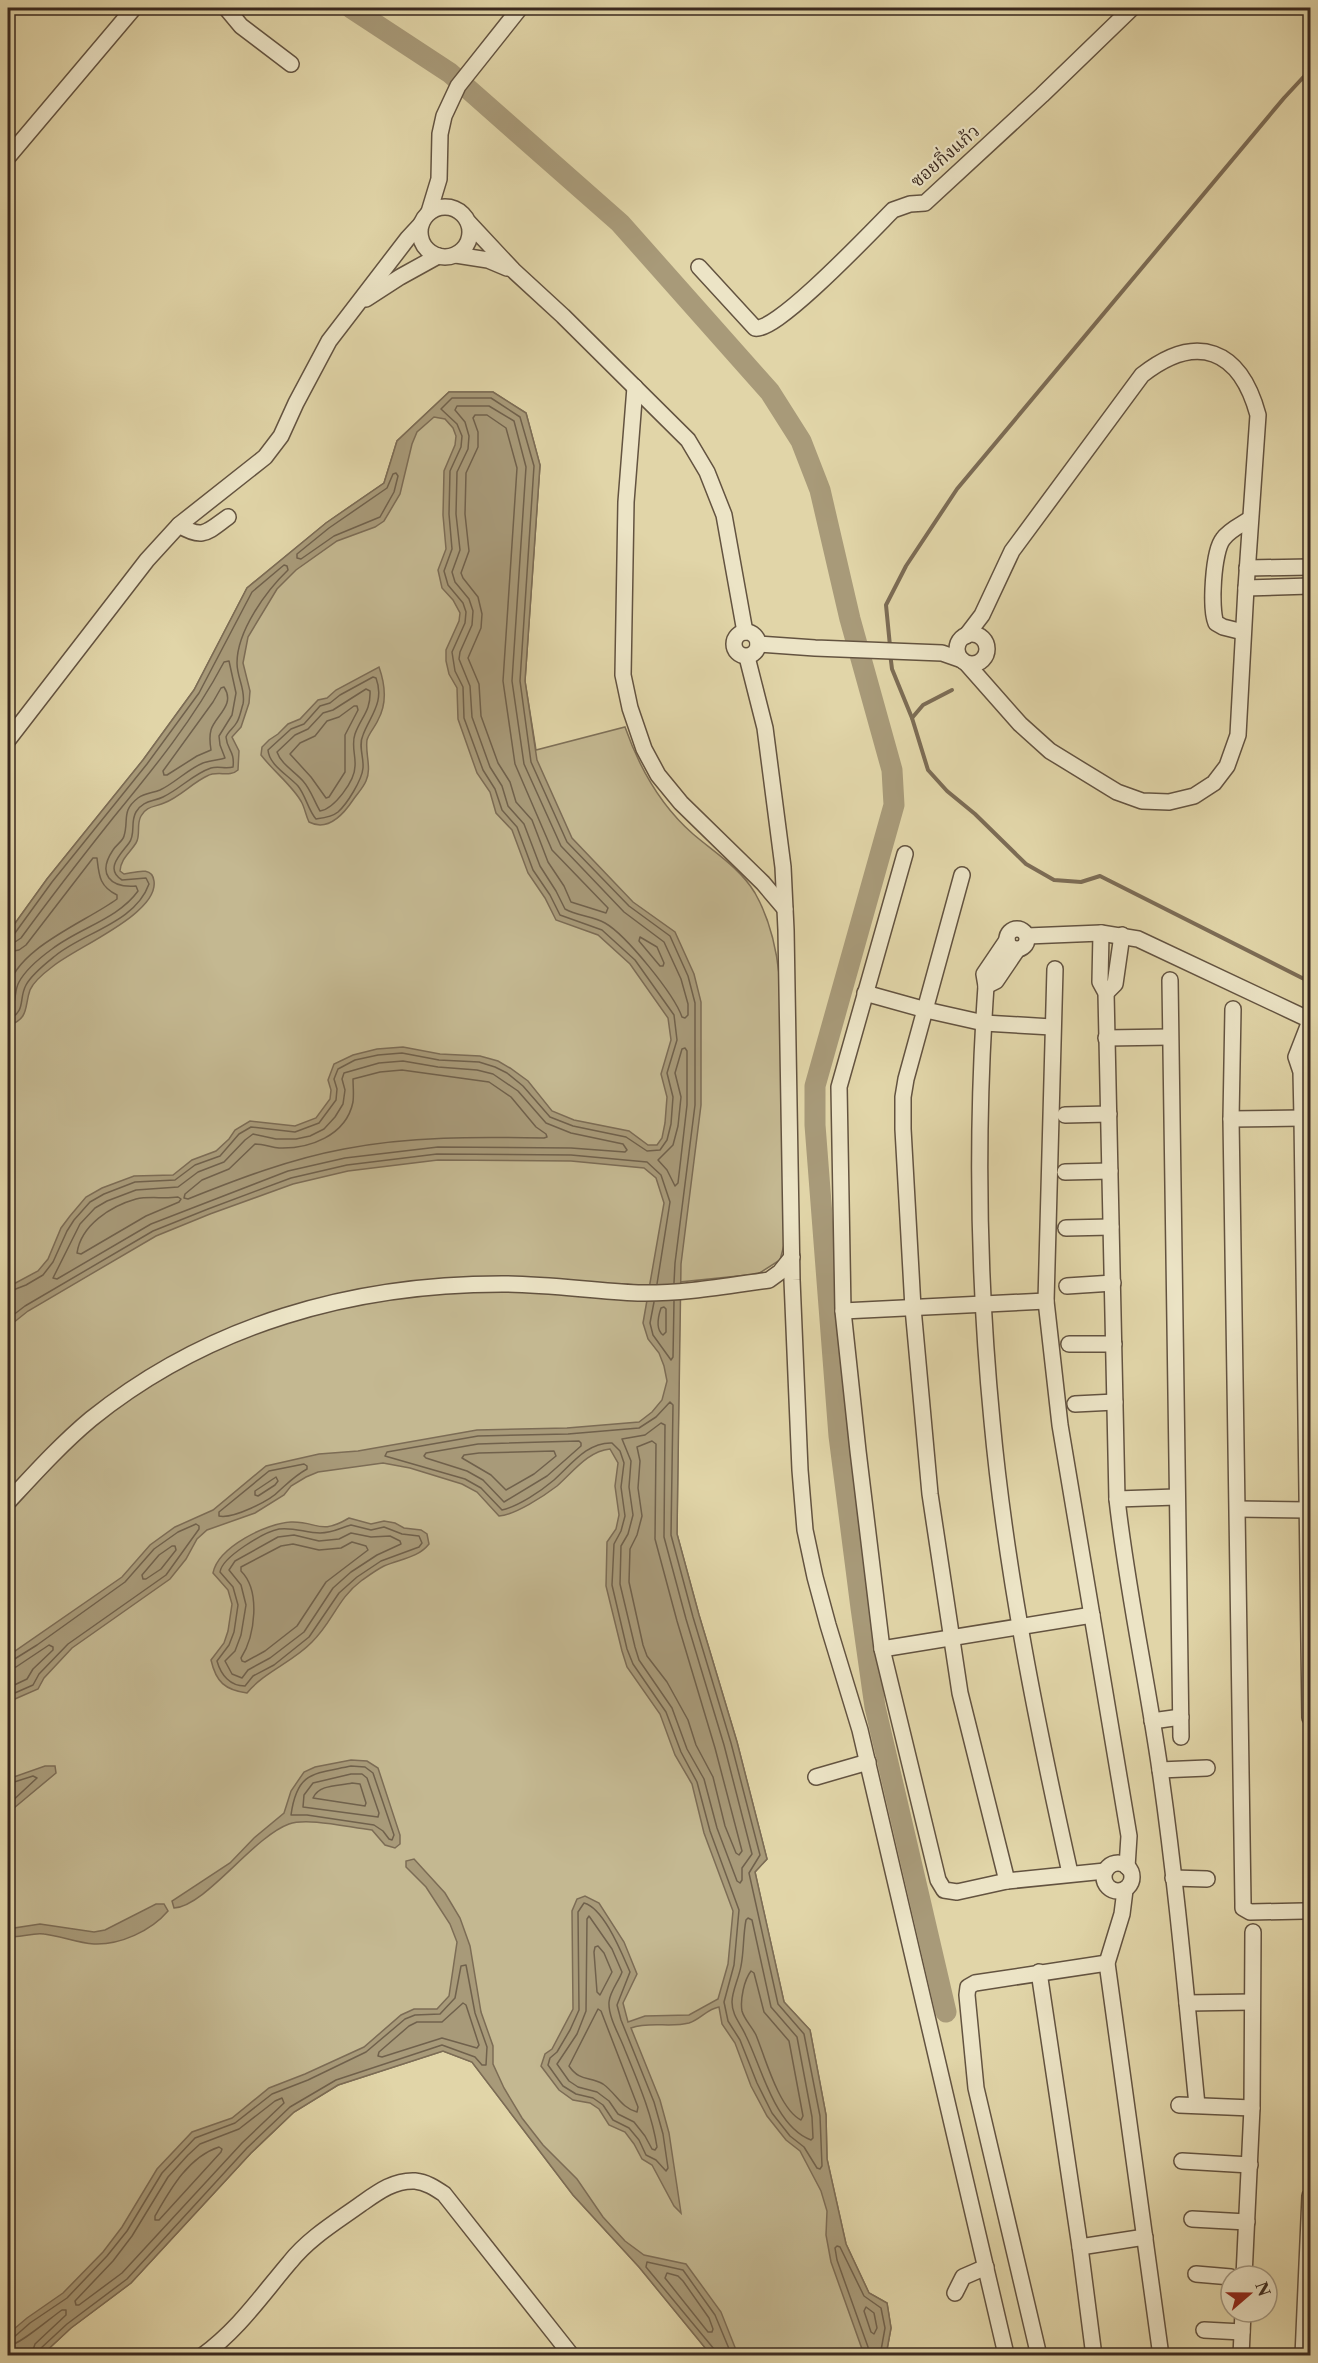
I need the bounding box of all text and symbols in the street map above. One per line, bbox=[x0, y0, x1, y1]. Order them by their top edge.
street label: ซอยกิ่งแก้ว bbox=[904, 118, 984, 192]
north arrow bbox=[1219, 2264, 1279, 2324]
text: N bbox=[1251, 2279, 1275, 2299]

